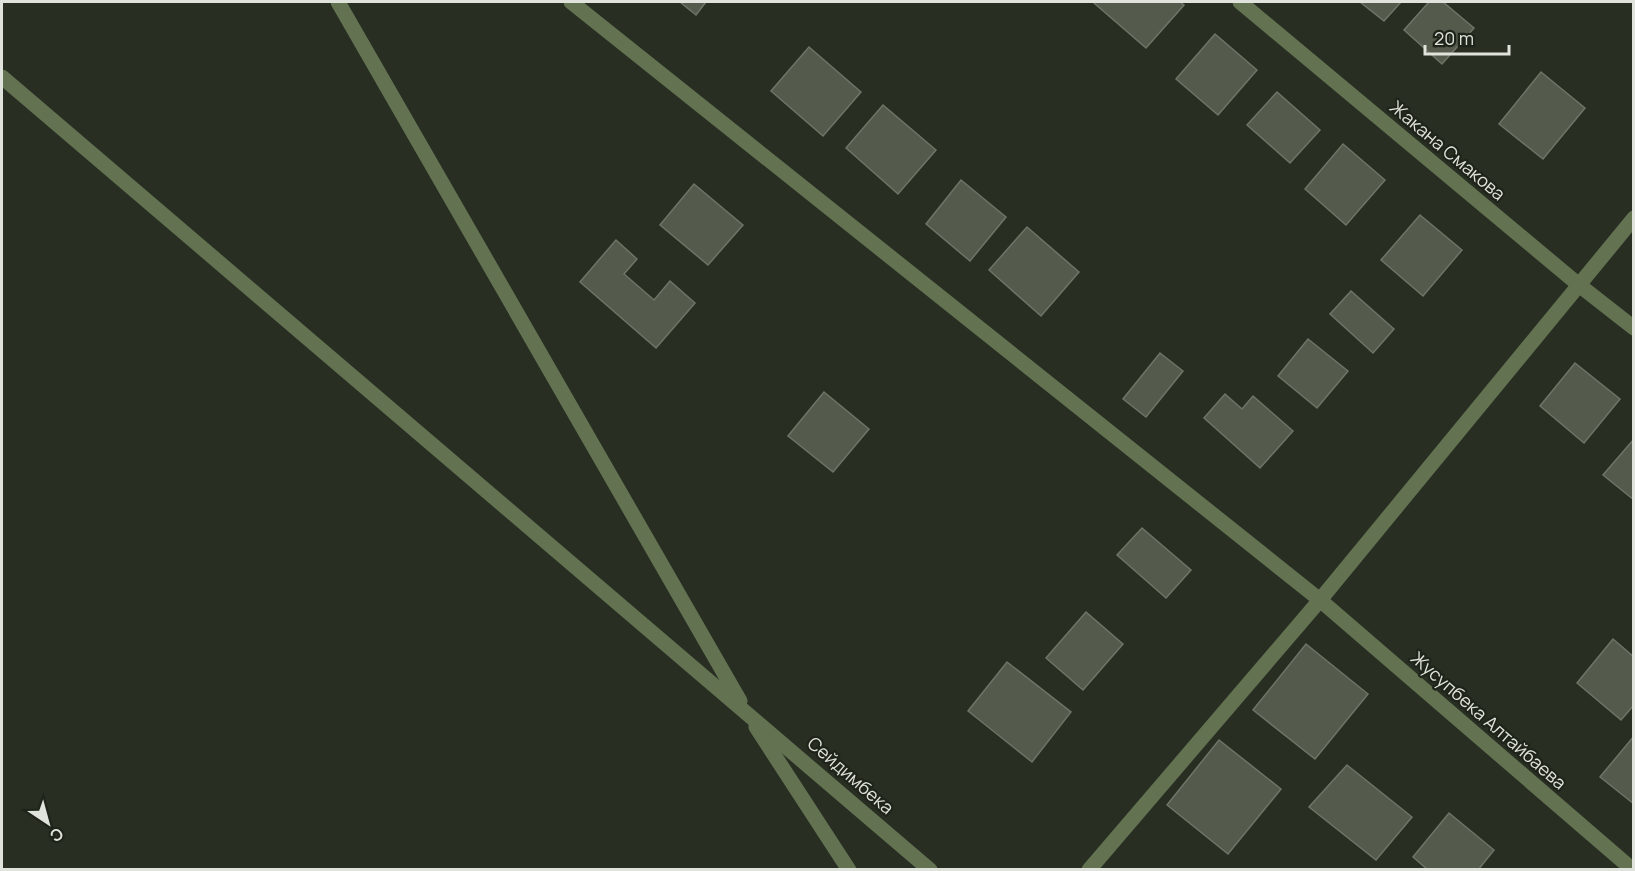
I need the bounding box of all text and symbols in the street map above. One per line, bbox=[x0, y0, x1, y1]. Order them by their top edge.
scale bar bbox=[1425, 18, 1509, 56]
text: 20 m bbox=[1434, 26, 1474, 50]
street label: Жакана Смакова bbox=[1385, 95, 1511, 205]
street label: Жусупбека Алтайбаева bbox=[1406, 646, 1572, 794]
street label: Сейдимбека bbox=[803, 731, 899, 819]
north arrow bbox=[18, 793, 78, 853]
text: С bbox=[45, 823, 68, 848]

